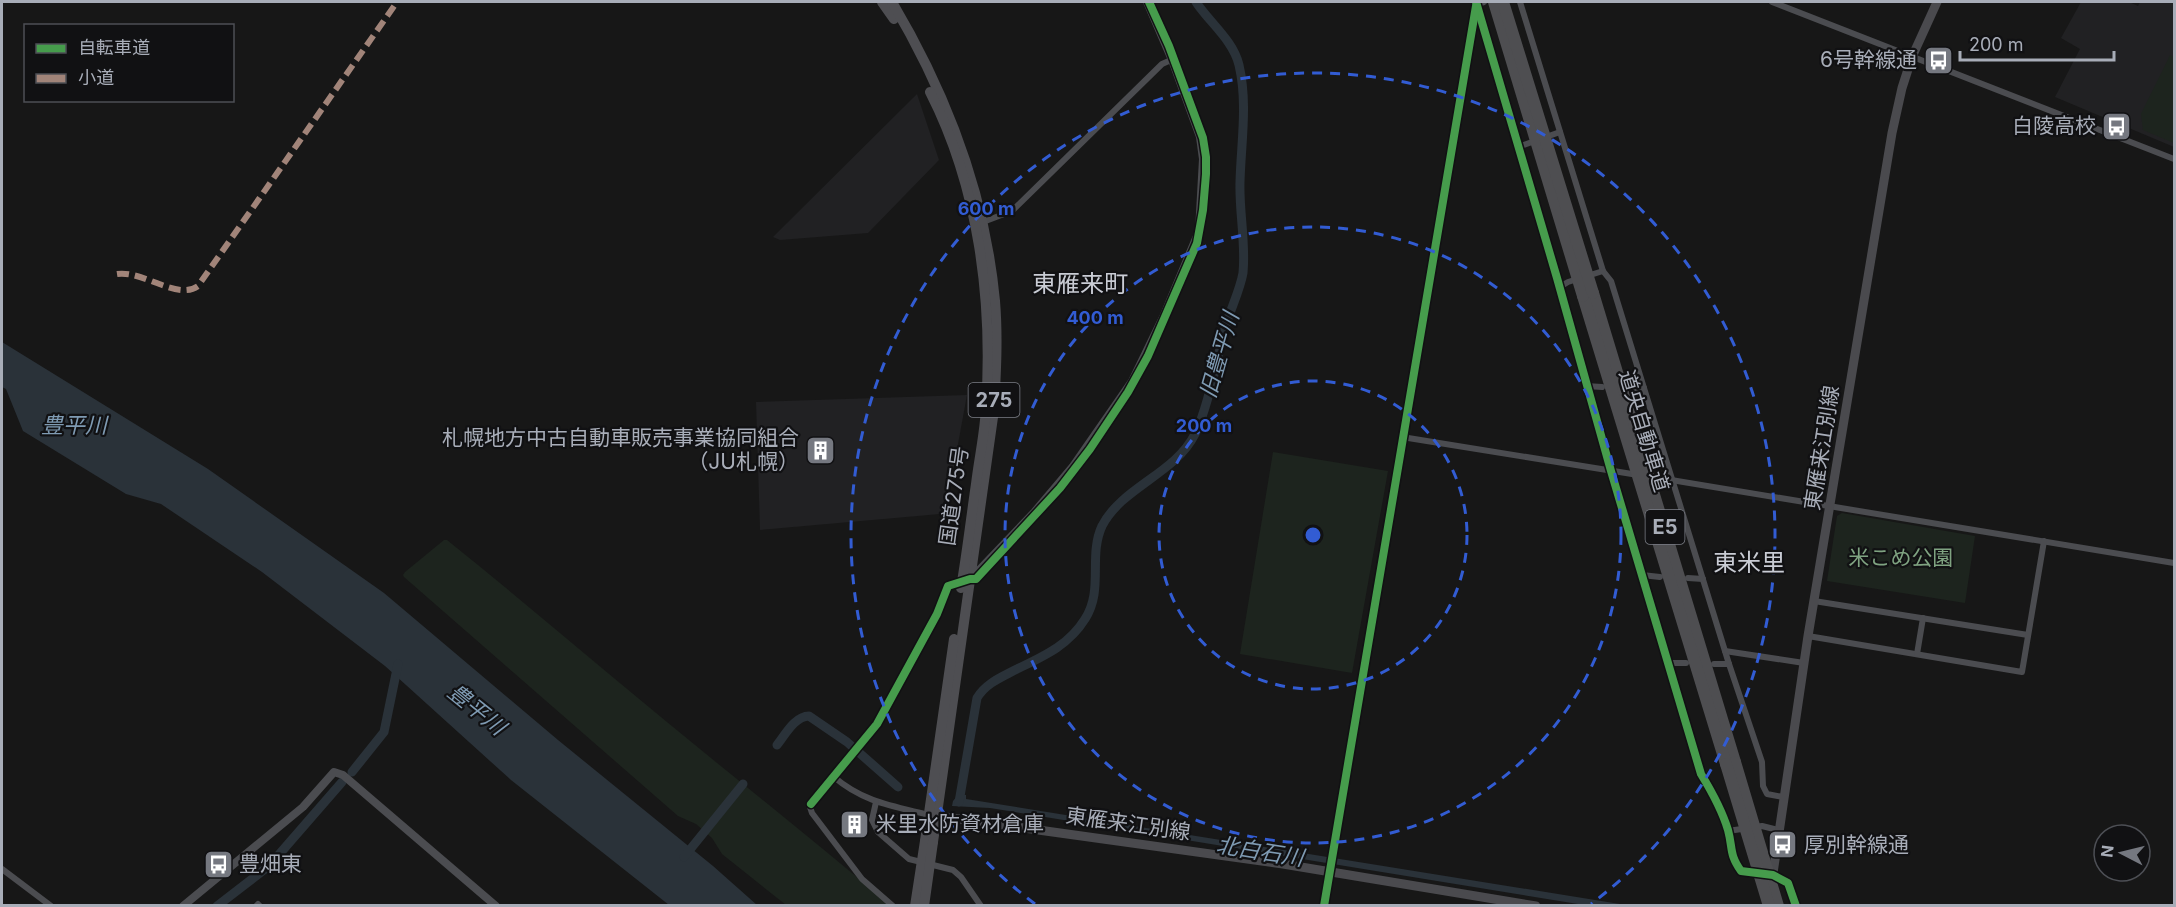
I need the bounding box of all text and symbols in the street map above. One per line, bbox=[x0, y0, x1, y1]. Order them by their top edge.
legend bbox=[24, 24, 234, 102]
scale bar bbox=[1960, 24, 2114, 62]
text: 200 m bbox=[1969, 34, 2024, 55]
text: 自転車道 bbox=[78, 37, 150, 58]
bus stop icon: 6号幹線通 bbox=[1922, 44, 1954, 76]
place label: 6号幹線通 bbox=[1820, 47, 1917, 72]
text: 小道 bbox=[78, 67, 114, 88]
bus stop icon: 白陵高校 bbox=[2101, 110, 2133, 142]
place label: 白陵高校 bbox=[2012, 113, 2096, 138]
text: 600 m bbox=[958, 198, 1014, 219]
district label: 東雁来町 bbox=[1032, 269, 1128, 298]
text: 400 m bbox=[1066, 307, 1124, 328]
water label: 旧豊平川 bbox=[1194, 307, 1244, 401]
street label: 道央自動車道 bbox=[1614, 367, 1675, 495]
road number: 275 bbox=[968, 383, 1020, 417]
street label: 東雁来江別線 bbox=[1799, 384, 1844, 512]
water label: 豊平川 bbox=[41, 412, 109, 438]
text: 200 m bbox=[1176, 415, 1232, 436]
place label: 札幌地方中古自動車販売事業協同組合 （JU札幌） bbox=[442, 425, 799, 474]
building icon: 札幌地方中古自動車販売事業協同組合 （JU札幌） bbox=[804, 434, 836, 466]
street label: 国道275号 bbox=[934, 445, 973, 547]
road number: E5 bbox=[1646, 510, 1684, 544]
centre of rings bbox=[1303, 525, 1323, 545]
park label: 米こめ公園 bbox=[1849, 545, 1954, 570]
district label: 東米里 bbox=[1713, 548, 1785, 577]
water label: 豊平川 bbox=[443, 678, 512, 741]
street label: 東雁来江別線 bbox=[1064, 802, 1192, 845]
building icon: 米里水防資材倉庫 bbox=[839, 808, 871, 840]
place label: 米里水防資材倉庫 bbox=[876, 811, 1044, 836]
north arrow bbox=[2092, 823, 2152, 883]
bus stop icon: 厚別幹線通 bbox=[1767, 829, 1799, 861]
water label: 北白石川 bbox=[1215, 831, 1307, 871]
place label: 厚別幹線通 bbox=[1804, 832, 1909, 857]
text: N bbox=[2096, 844, 2118, 858]
bus stop icon: 豊畑東 bbox=[202, 848, 234, 880]
place label: 豊畑東 bbox=[239, 851, 302, 876]

